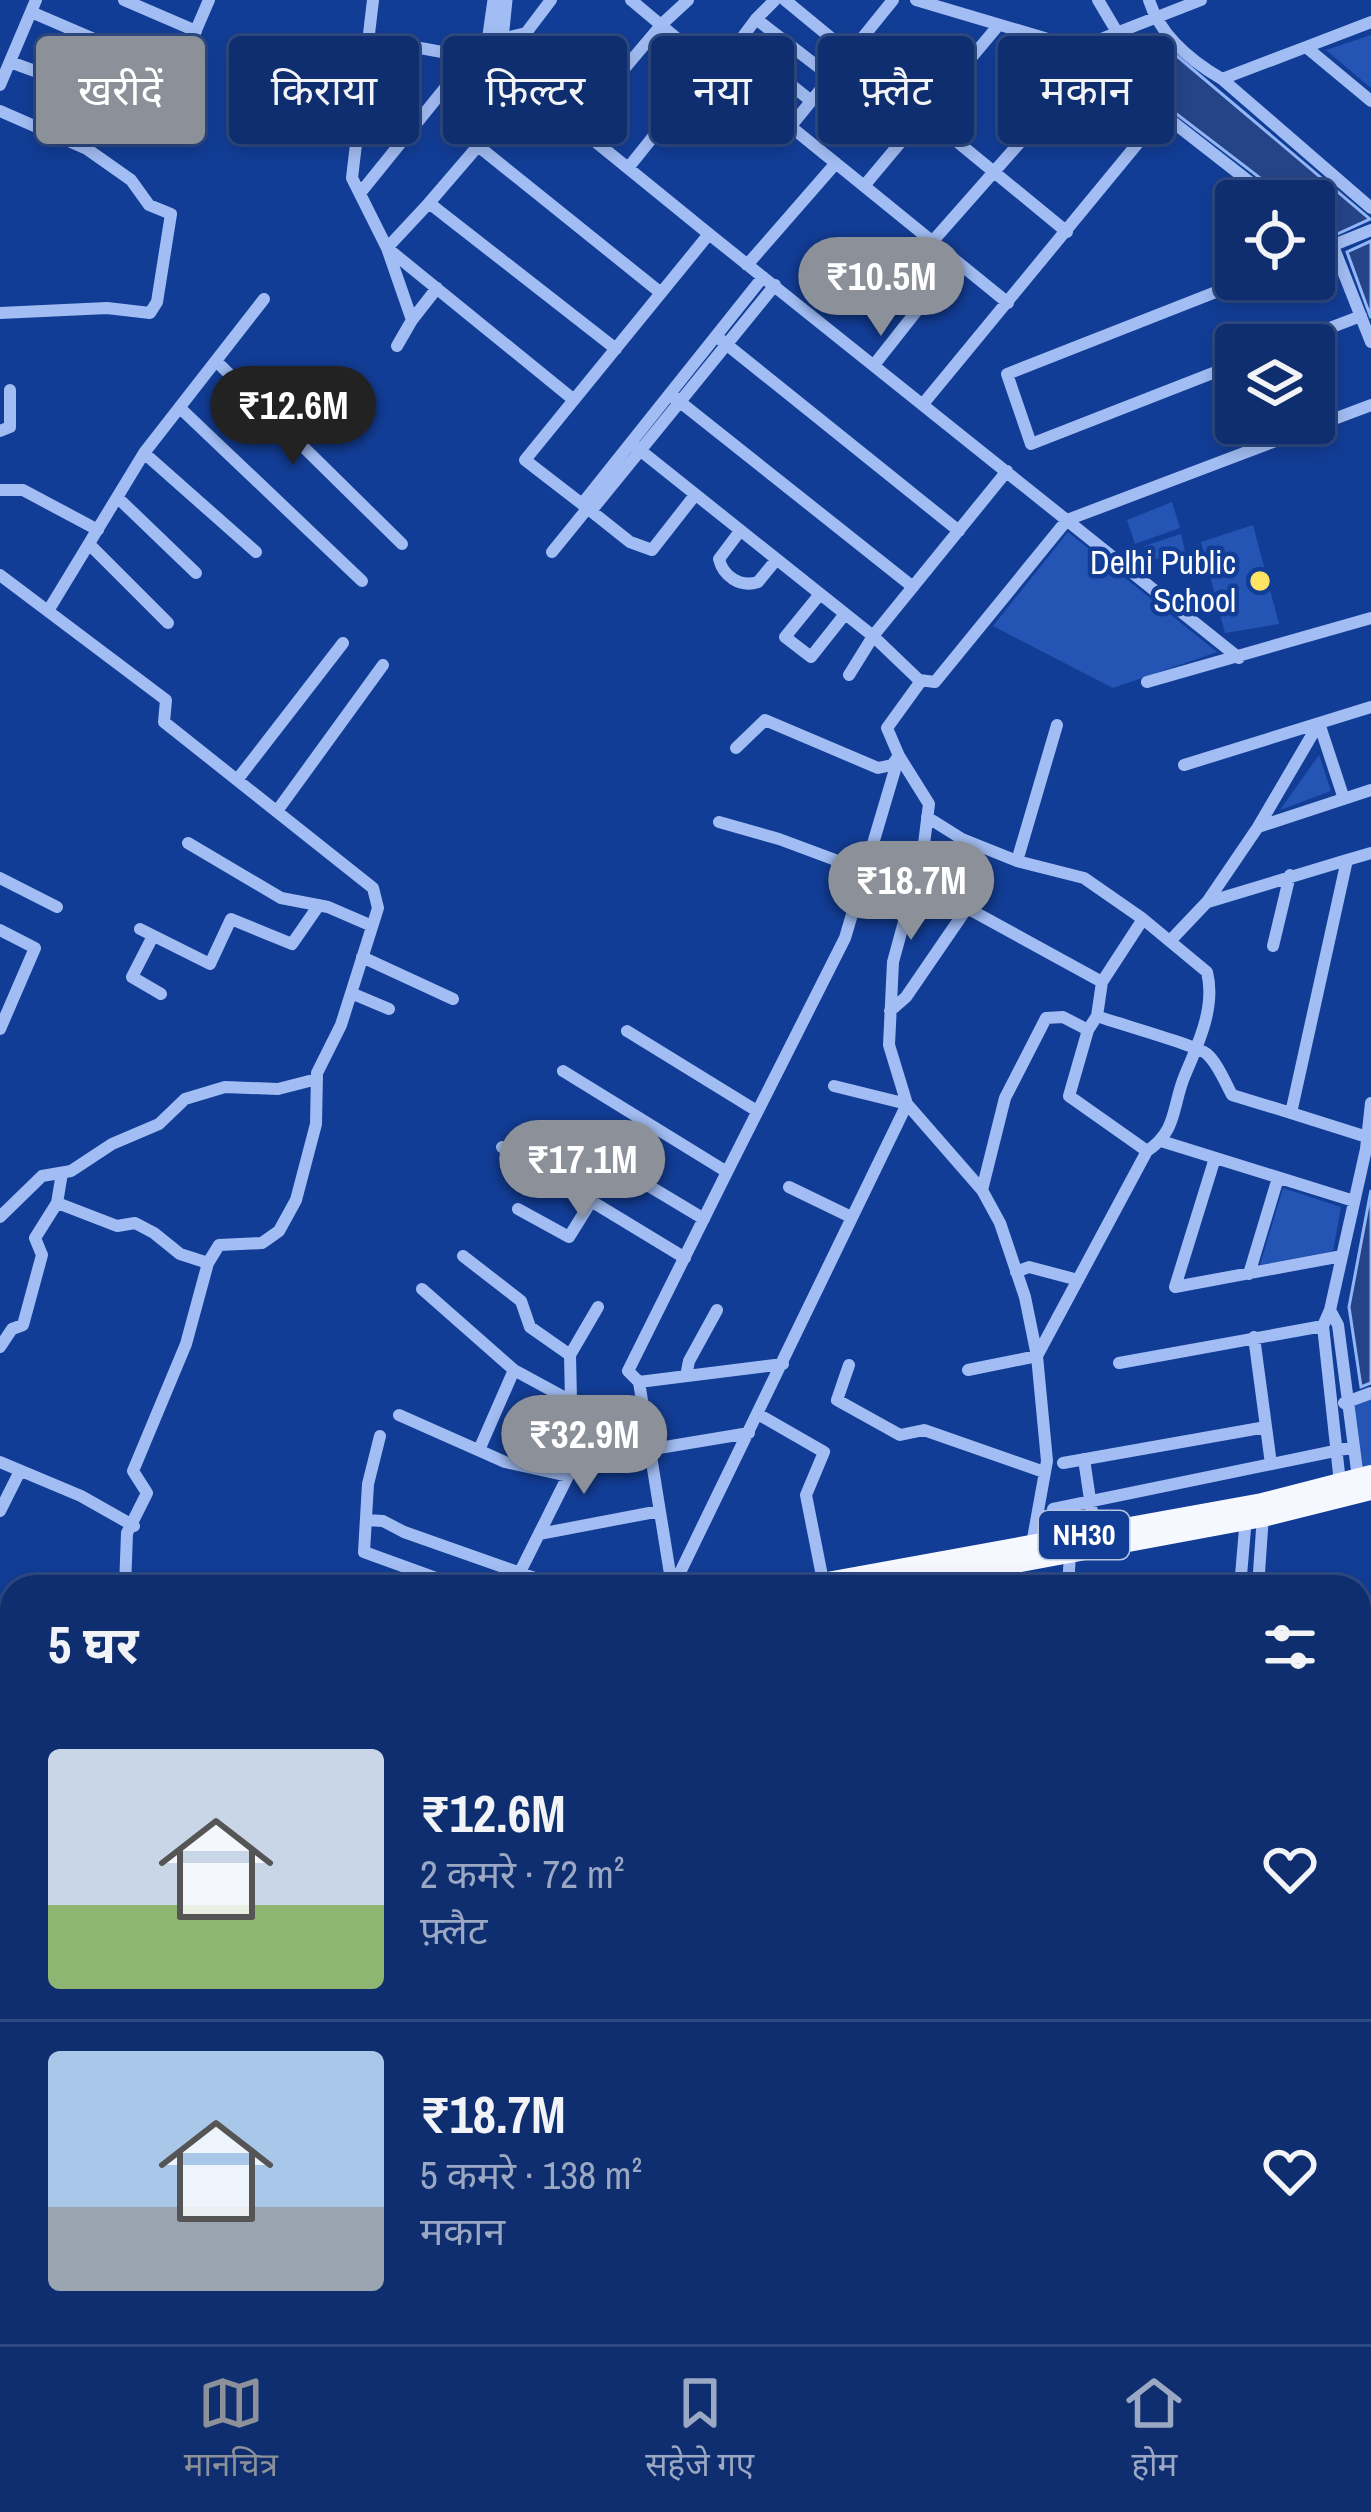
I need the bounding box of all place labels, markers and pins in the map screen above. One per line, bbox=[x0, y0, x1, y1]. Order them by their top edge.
pin: ₹10.5M bbox=[783, 237, 979, 339]
pin: ₹12.6M bbox=[195, 366, 391, 468]
place label: Delhi Public School bbox=[1090, 540, 1236, 622]
marker: Delhi Public School bbox=[1247, 568, 1273, 594]
pin: ₹18.7M bbox=[813, 841, 1009, 943]
pin: ₹17.1M bbox=[484, 1120, 680, 1222]
pin: ₹32.9M bbox=[486, 1395, 682, 1497]

